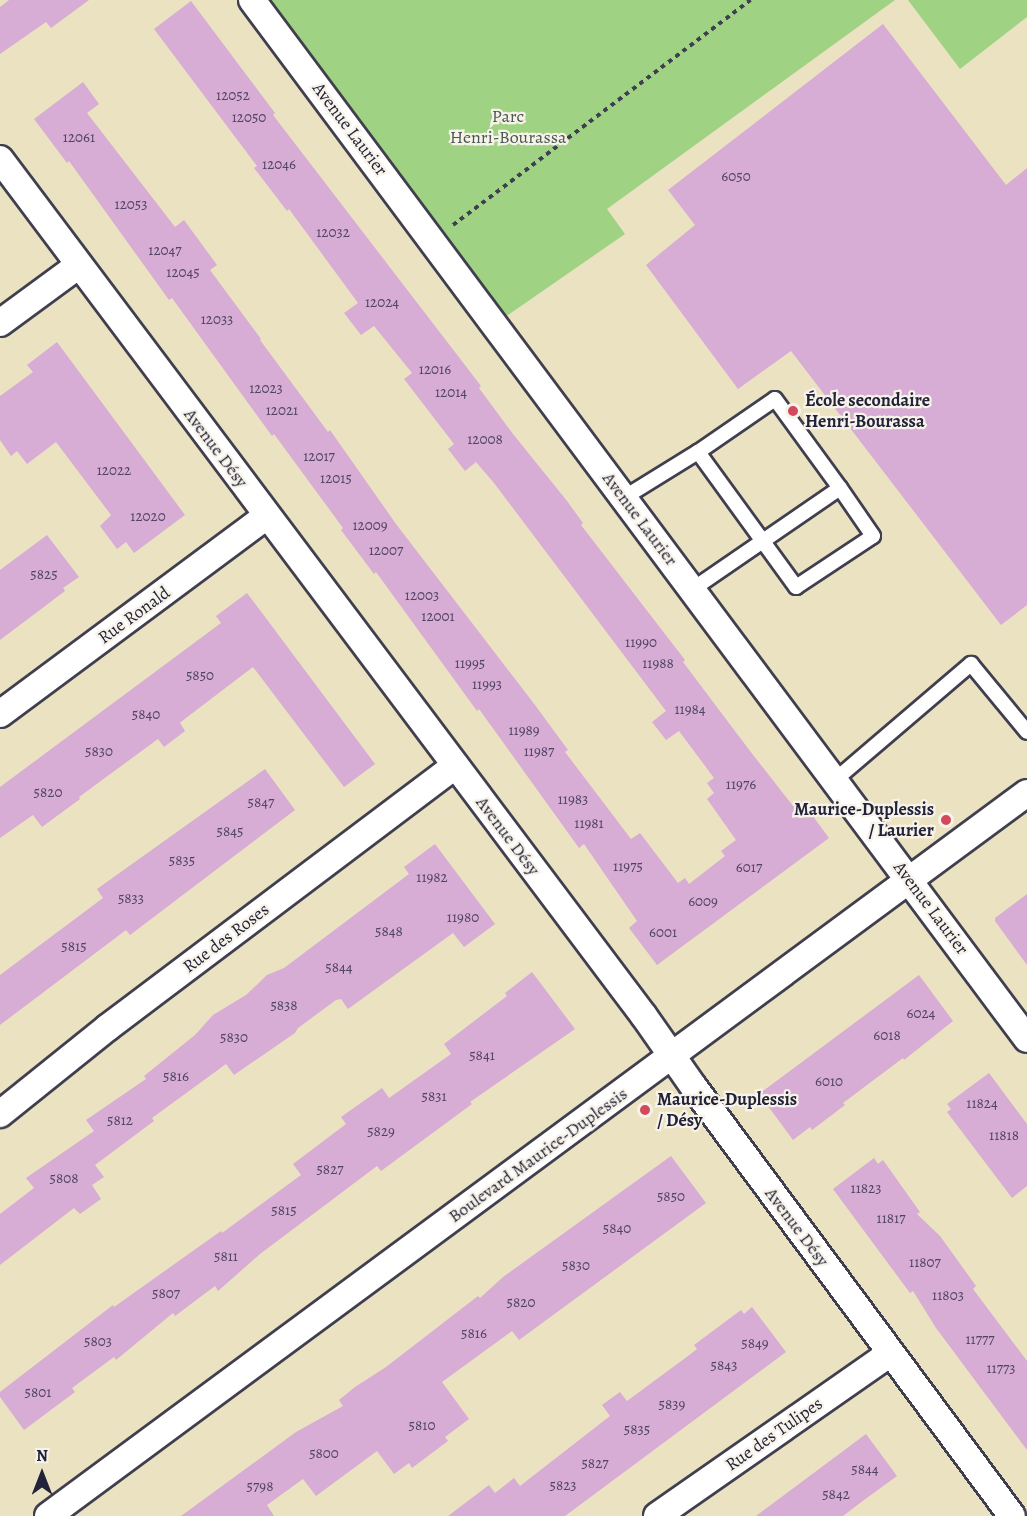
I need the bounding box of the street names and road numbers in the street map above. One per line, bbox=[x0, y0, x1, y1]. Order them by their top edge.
street label: Avenue Laurier bbox=[308, 78, 392, 180]
street label: Avenue Désy bbox=[179, 404, 253, 492]
street label: Avenue Laurier bbox=[598, 468, 682, 570]
street label: Rue Ronald bbox=[94, 582, 174, 648]
street label: Avenue Désy bbox=[471, 792, 545, 880]
street label: Avenue Laurier bbox=[889, 857, 973, 959]
street label: Rue des Roses bbox=[179, 899, 273, 977]
street label: Boulevard Maurice-Duplessis bbox=[444, 1083, 632, 1227]
street label: Avenue Désy bbox=[760, 1183, 834, 1271]
street label: Rue des Tulipes bbox=[721, 1393, 827, 1475]

